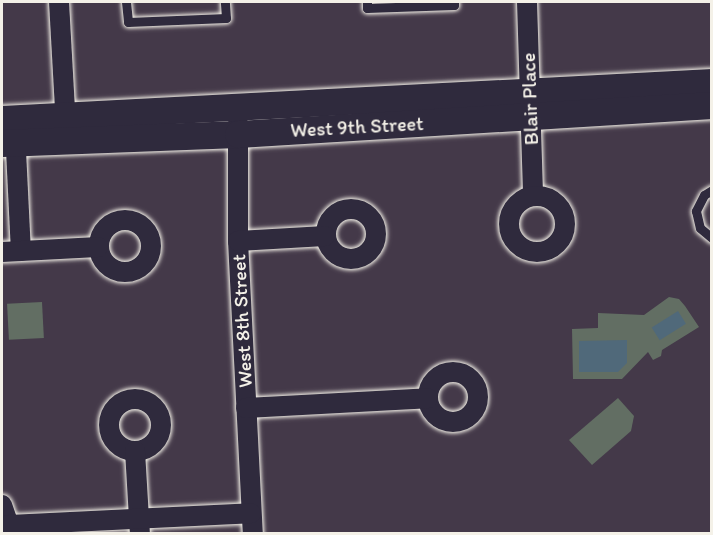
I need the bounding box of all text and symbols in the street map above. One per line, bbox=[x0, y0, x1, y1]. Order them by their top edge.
street label: Blair Place bbox=[516, 52, 544, 146]
street label: West 9th Street bbox=[290, 112, 424, 142]
street label: West 8th Street bbox=[227, 254, 257, 388]

